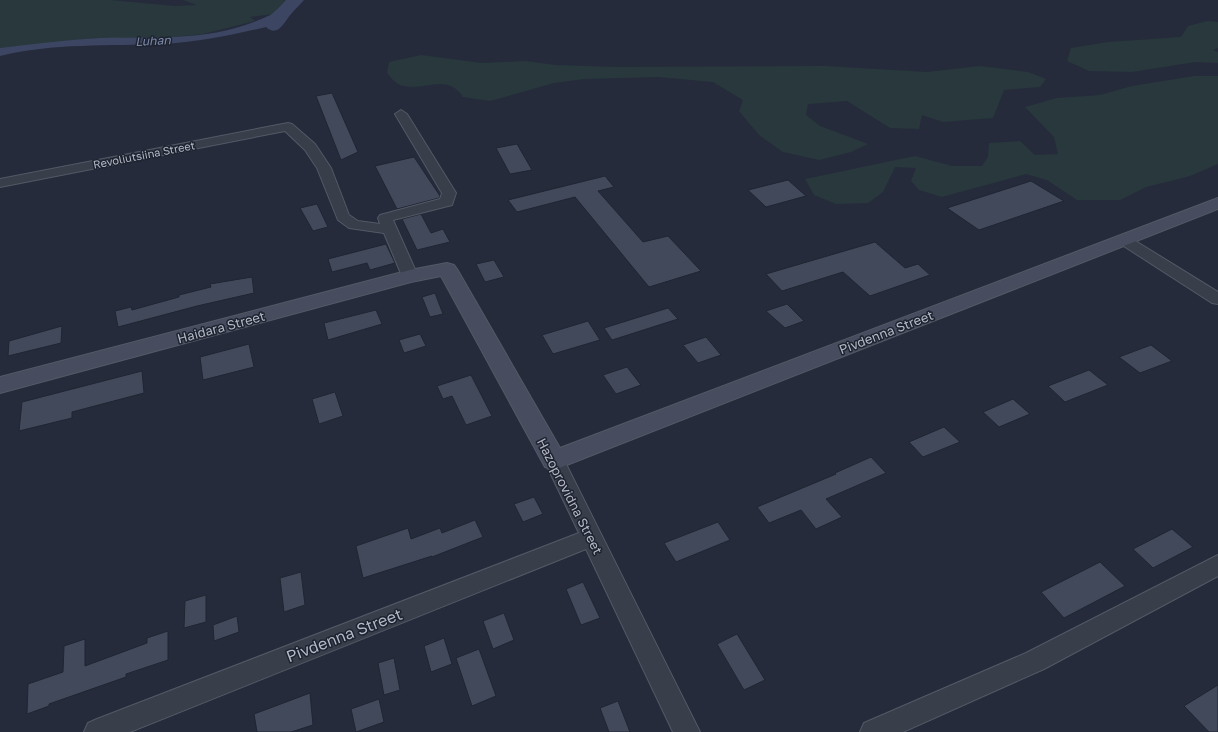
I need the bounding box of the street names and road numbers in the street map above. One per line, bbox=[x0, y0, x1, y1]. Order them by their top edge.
street label: Revoliutsiina Street bbox=[92, 138, 196, 171]
street label: Pivdenna Street bbox=[837, 307, 935, 357]
street label: Haidara Street bbox=[175, 308, 267, 346]
street label: Hazoprovidna Street bbox=[534, 435, 606, 557]
street label: Pivdenna Street bbox=[283, 604, 405, 666]

